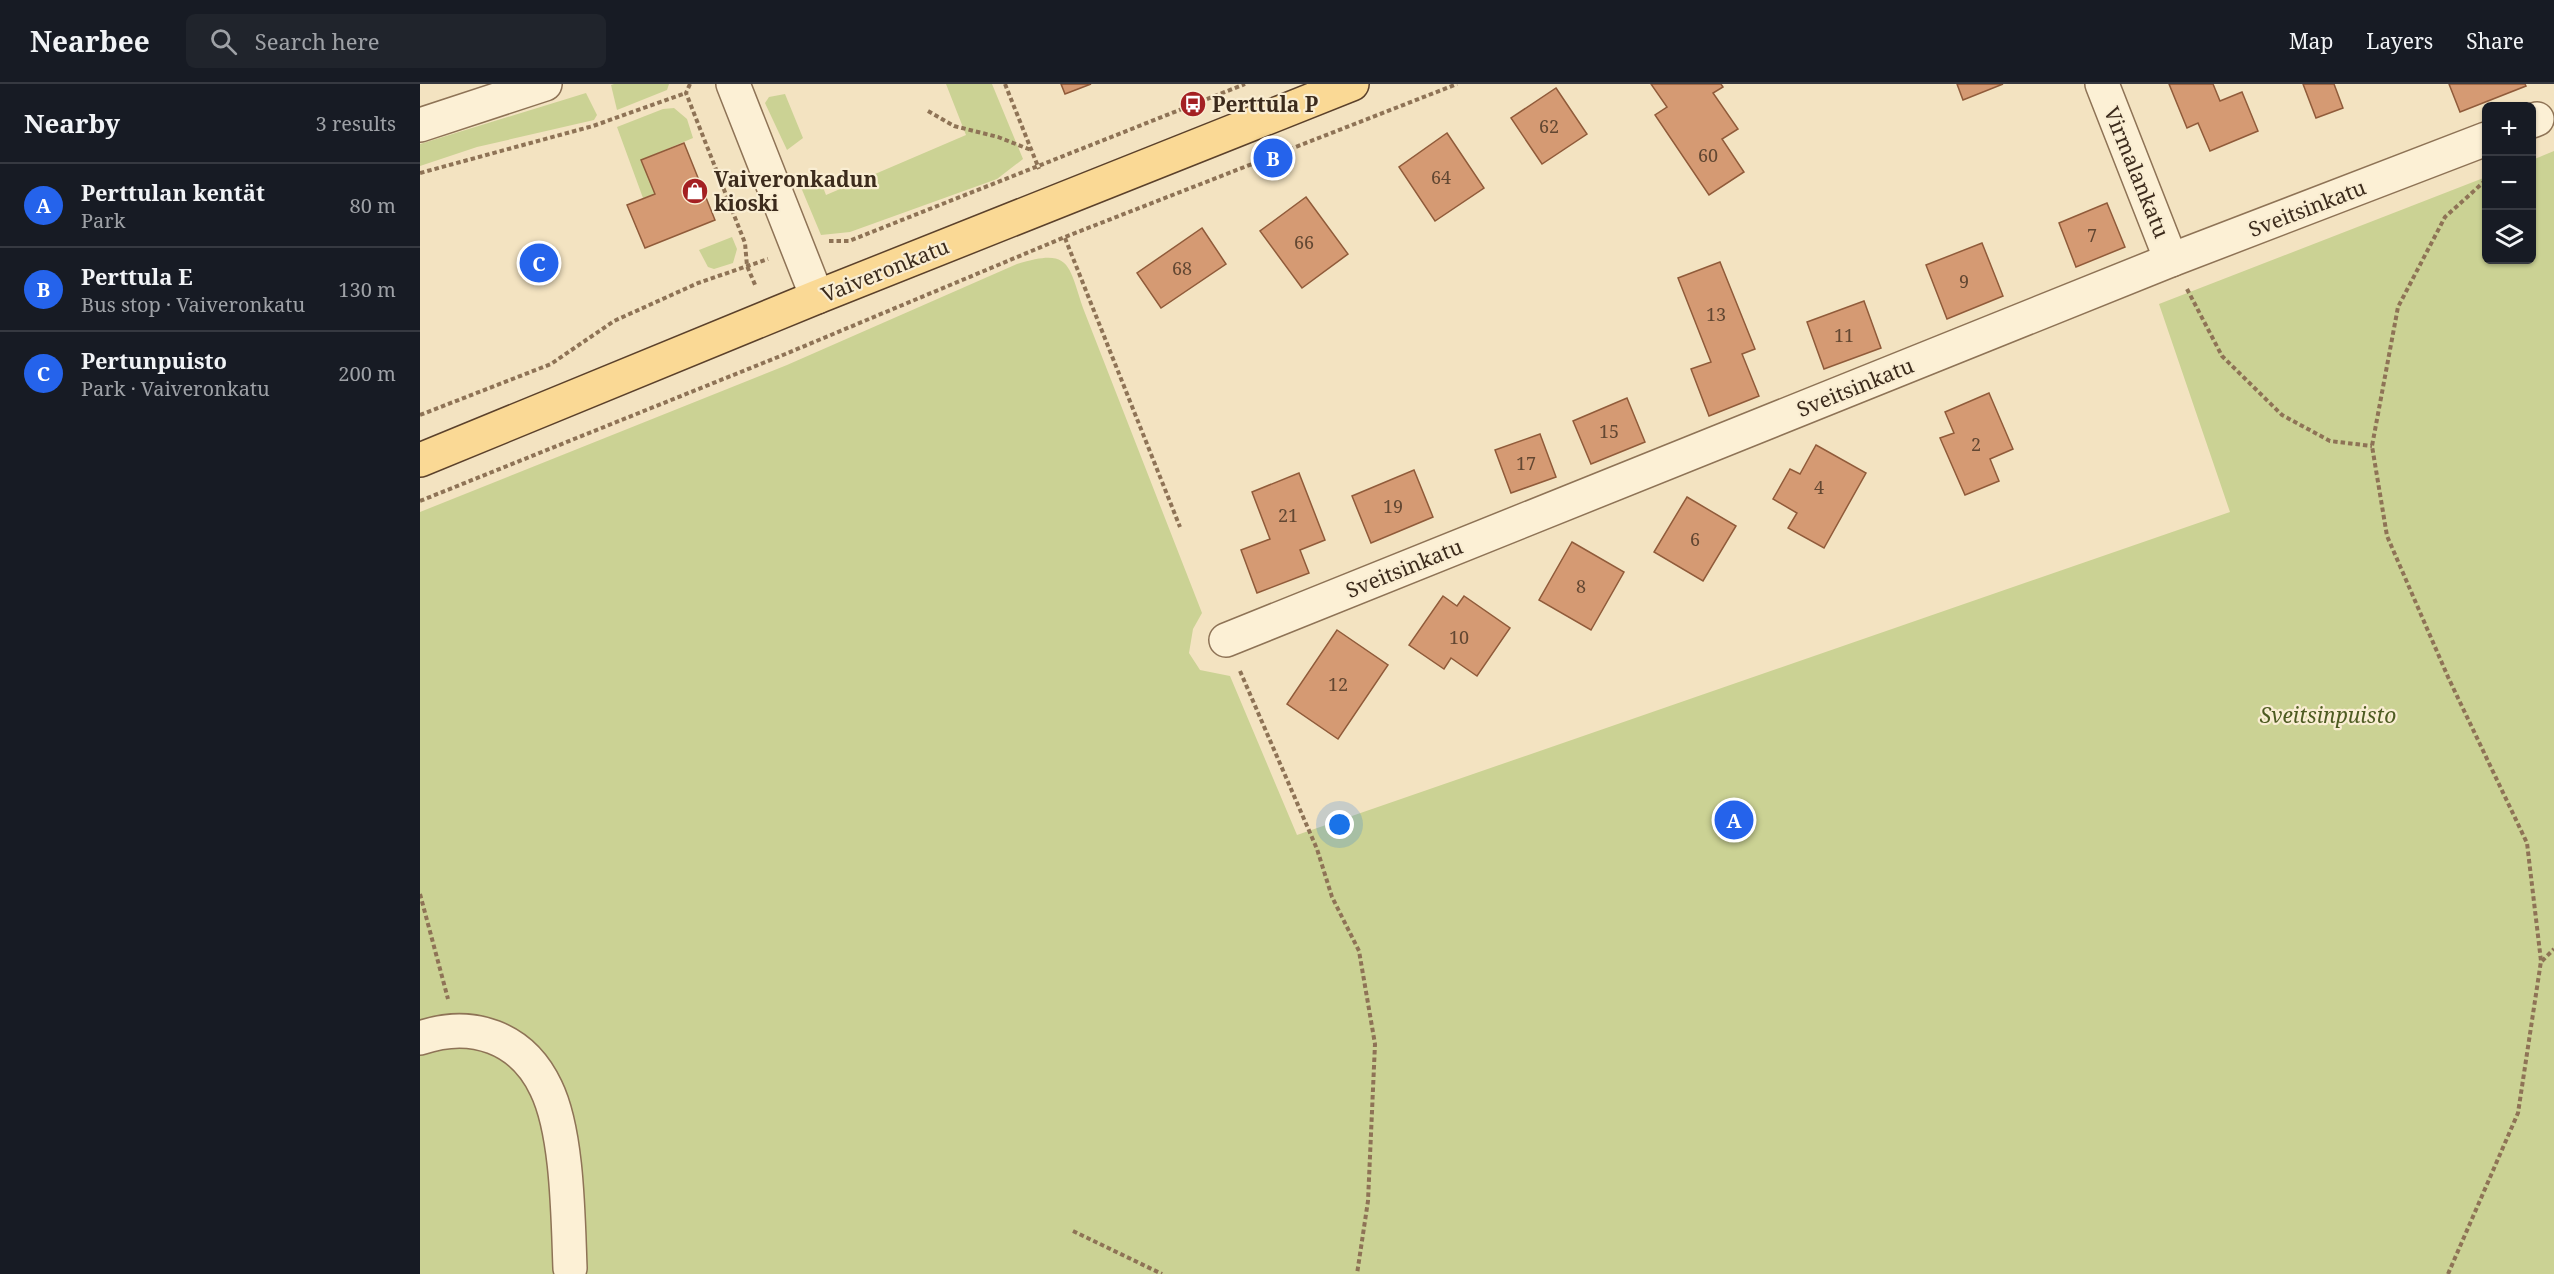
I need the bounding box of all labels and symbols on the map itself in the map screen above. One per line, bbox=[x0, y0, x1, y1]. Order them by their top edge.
bus stop icon: Perttula P bbox=[1178, 89, 1208, 119]
place label: Perttula P bbox=[1212, 90, 1319, 118]
street label: Virmalankatu bbox=[2098, 102, 2176, 242]
house number: 62 bbox=[1539, 114, 1559, 138]
pin: B bbox=[1254, 136, 1292, 181]
house number: 60 bbox=[1698, 143, 1718, 167]
place label: Vaiveronkadun kioski bbox=[714, 165, 878, 217]
house number: 64 bbox=[1431, 165, 1451, 189]
street label: Sveitsinkatu bbox=[2244, 173, 2370, 243]
shop icon: Vaiveronkadun kioski bbox=[680, 176, 710, 206]
house number: 7 bbox=[2087, 223, 2097, 247]
house number: 66 bbox=[1294, 230, 1314, 254]
street label: Vaiveronkatu bbox=[817, 232, 953, 308]
pin: C bbox=[520, 240, 558, 285]
house number: 68 bbox=[1172, 256, 1192, 280]
house number: 9 bbox=[1959, 269, 1969, 293]
house number: 13 bbox=[1706, 302, 1726, 326]
house number: 11 bbox=[1834, 323, 1854, 347]
street label: Sveitsinkatu bbox=[1792, 351, 1918, 423]
house number: 15 bbox=[1599, 419, 1619, 443]
house number: 2 bbox=[1971, 432, 1981, 456]
house number: 17 bbox=[1516, 451, 1536, 475]
house number: 4 bbox=[1814, 475, 1824, 499]
house number: 19 bbox=[1383, 494, 1403, 518]
house number: 21 bbox=[1278, 503, 1298, 527]
house number: 6 bbox=[1690, 527, 1700, 551]
street label: Sveitsinkatu bbox=[1341, 532, 1467, 604]
house number: 8 bbox=[1576, 574, 1586, 598]
house number: 10 bbox=[1449, 625, 1469, 649]
house number: 12 bbox=[1328, 672, 1348, 696]
park label: Sveitsinpuisto bbox=[2260, 701, 2396, 729]
pin: A bbox=[1714, 798, 1754, 842]
your location bbox=[1325, 810, 1354, 839]

